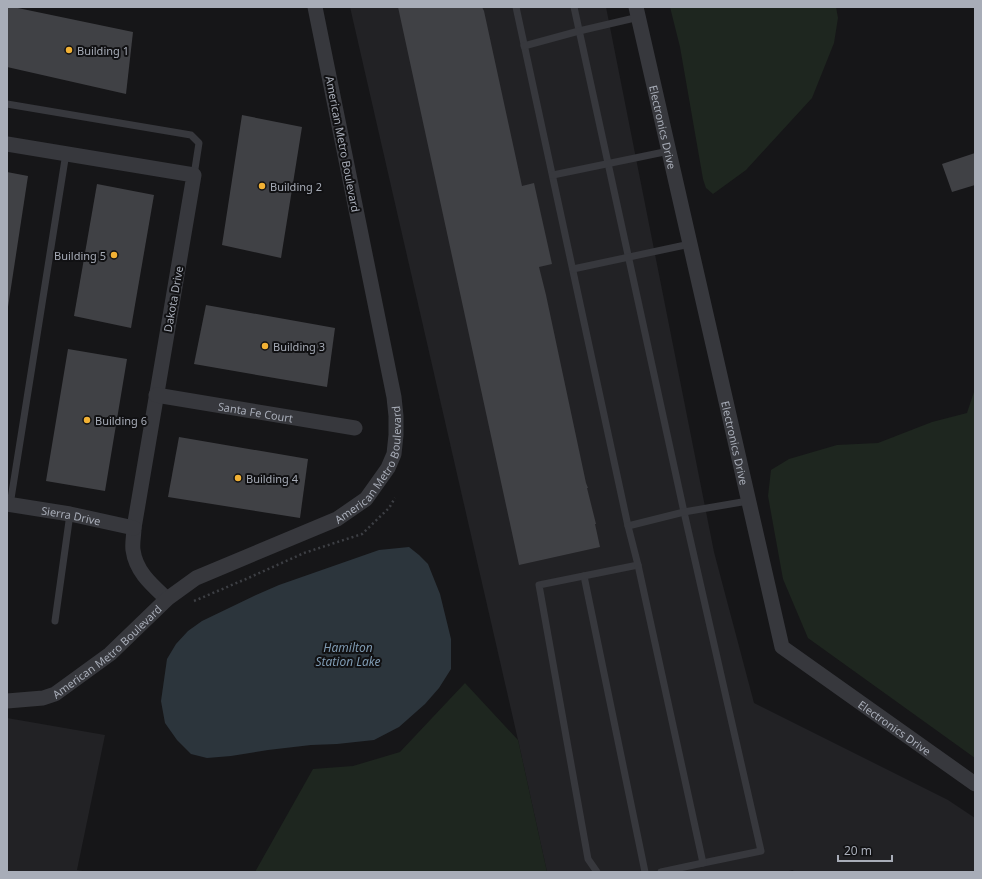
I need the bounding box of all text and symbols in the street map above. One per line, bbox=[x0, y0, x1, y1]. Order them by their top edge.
place label: Building 1 bbox=[77, 43, 129, 58]
marker: Building 1 bbox=[64, 45, 74, 55]
street label: American Metro Boulevard bbox=[322, 75, 364, 213]
street label: Electronics Drive bbox=[647, 83, 680, 170]
place label: Building 2 bbox=[270, 179, 322, 194]
marker: Building 2 bbox=[257, 181, 267, 191]
place label: Building 5 bbox=[54, 248, 106, 263]
marker: Building 5 bbox=[109, 250, 119, 260]
street label: Dakota Drive bbox=[160, 265, 186, 333]
place label: Building 3 bbox=[273, 339, 325, 354]
marker: Building 3 bbox=[260, 341, 270, 351]
street label: Santa Fe Court bbox=[217, 398, 294, 425]
street label: Electronics Drive bbox=[719, 399, 752, 486]
street label: American Metro Boulevard bbox=[331, 405, 404, 526]
place label: Building 6 bbox=[95, 413, 147, 428]
marker: Building 6 bbox=[82, 415, 92, 425]
place label: Building 4 bbox=[246, 471, 299, 486]
marker: Building 4 bbox=[233, 473, 243, 483]
street label: Sierra Drive bbox=[40, 502, 102, 528]
street label: American Metro Boulevard bbox=[49, 601, 164, 701]
water label: Hamilton Station Lake bbox=[315, 639, 381, 670]
street label: Electronics Drive bbox=[856, 696, 934, 758]
scale bar bbox=[838, 837, 892, 863]
text: 20 m bbox=[844, 842, 872, 859]

